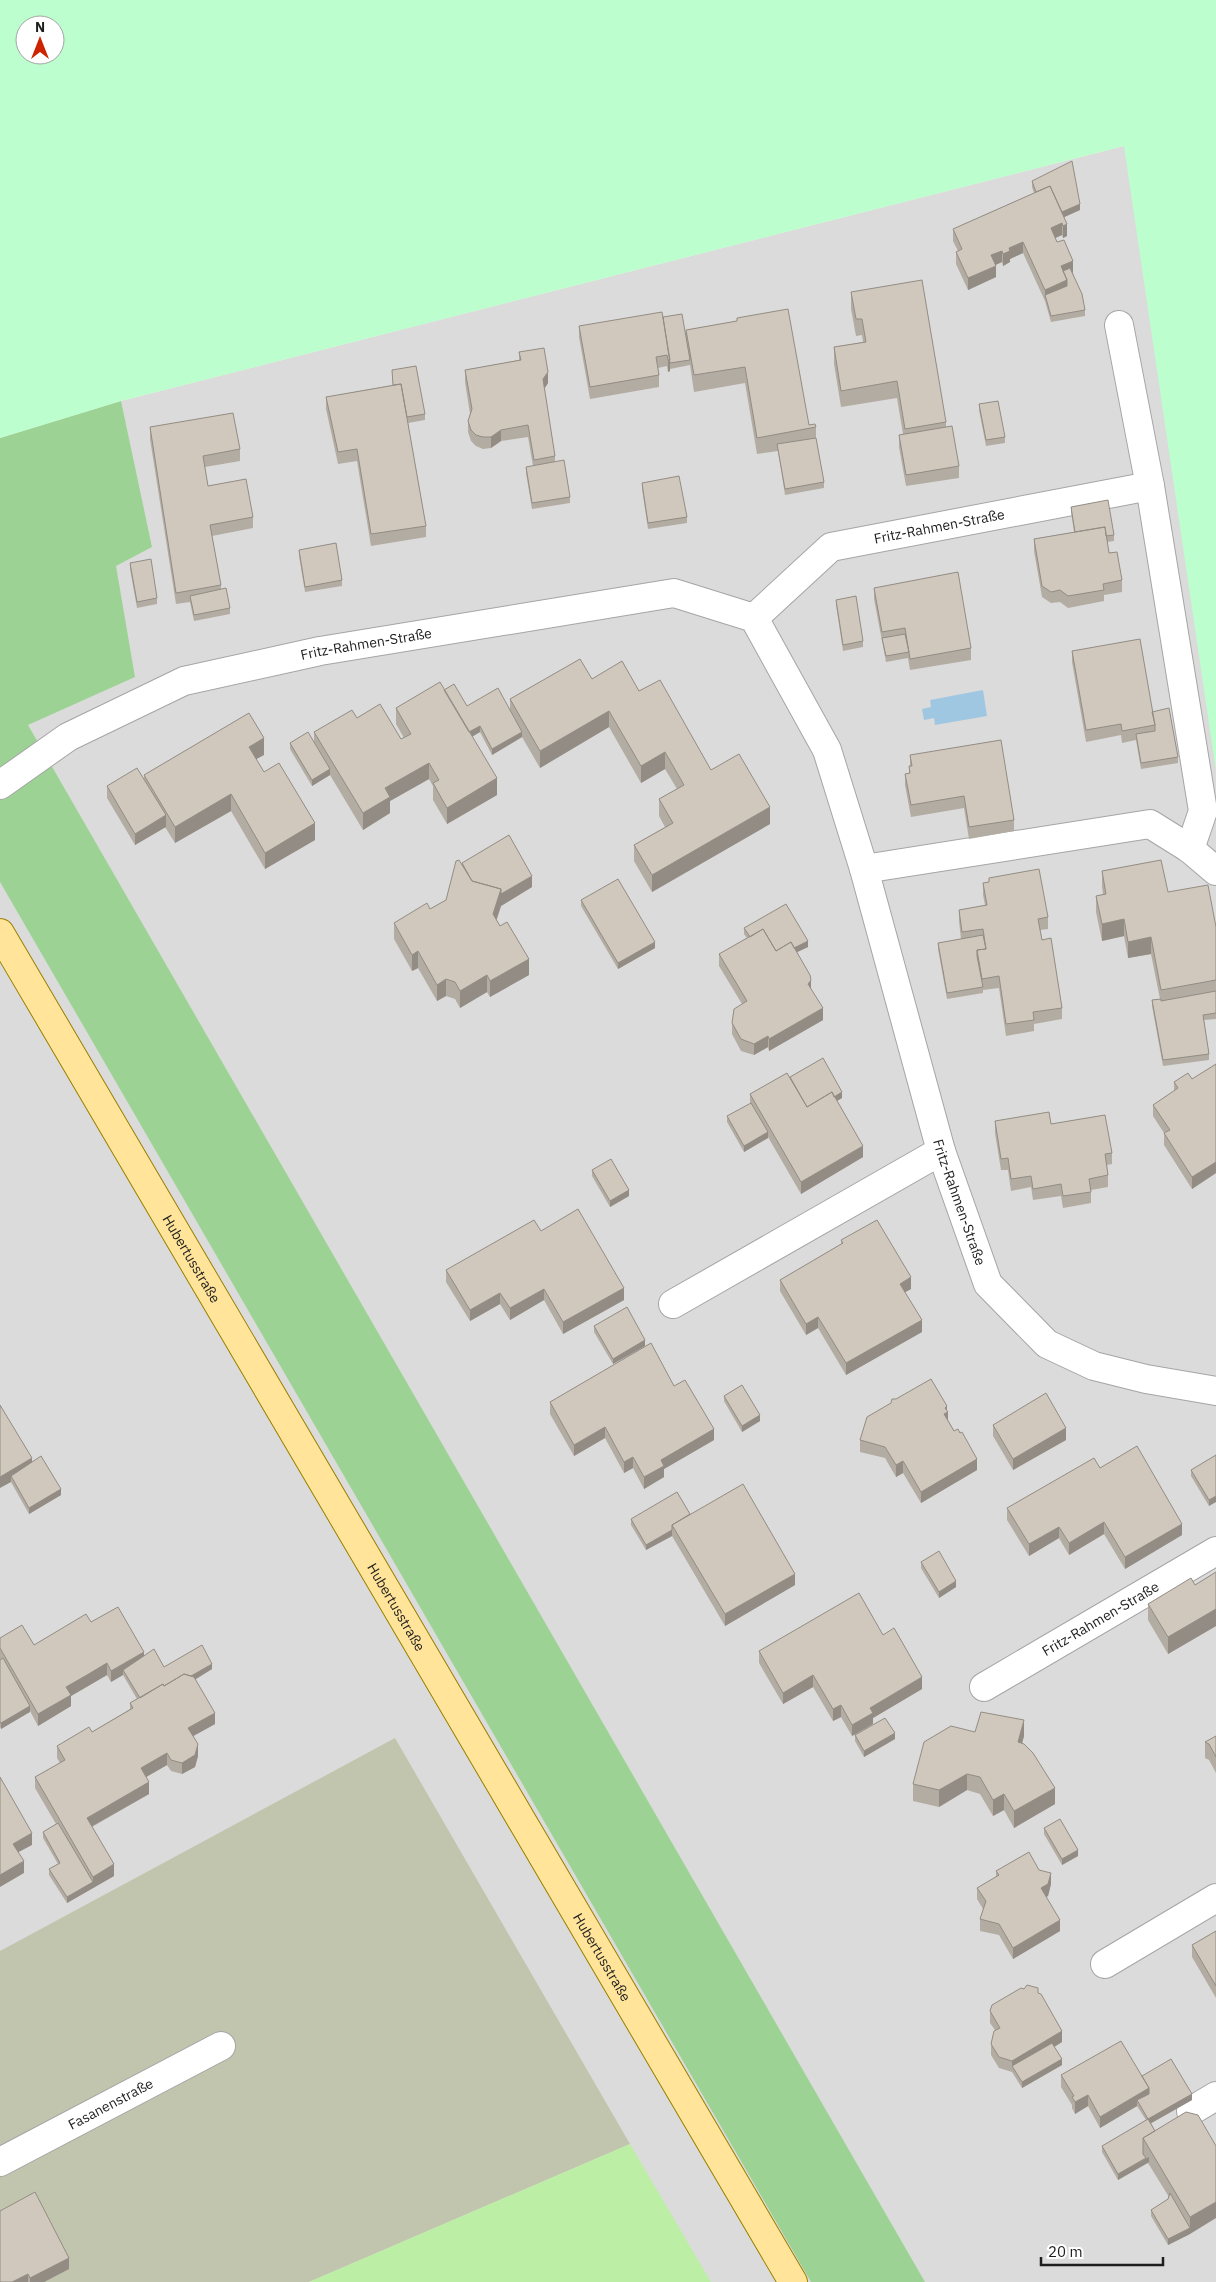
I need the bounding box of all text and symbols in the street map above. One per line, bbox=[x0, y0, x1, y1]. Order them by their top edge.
north arrow bbox=[15, 15, 65, 65]
text: N bbox=[35, 18, 45, 36]
street label: Fritz-Rahmen-Straße bbox=[872, 505, 1006, 548]
street label: Fritz-Rahmen-Straße bbox=[299, 624, 433, 664]
street label: Fritz-Rahmen-Straße bbox=[929, 1137, 990, 1268]
street label: Hubertusstraße bbox=[159, 1211, 225, 1307]
street label: Hubertusstraße bbox=[363, 1560, 429, 1655]
street label: Fritz-Rahmen-Straße bbox=[1039, 1577, 1163, 1660]
street label: Hubertusstraße bbox=[569, 1910, 635, 2005]
street label: Fasanenstraße bbox=[65, 2074, 157, 2134]
scale bar bbox=[1041, 2234, 1164, 2266]
text: 20 m bbox=[1048, 2242, 1083, 2261]

